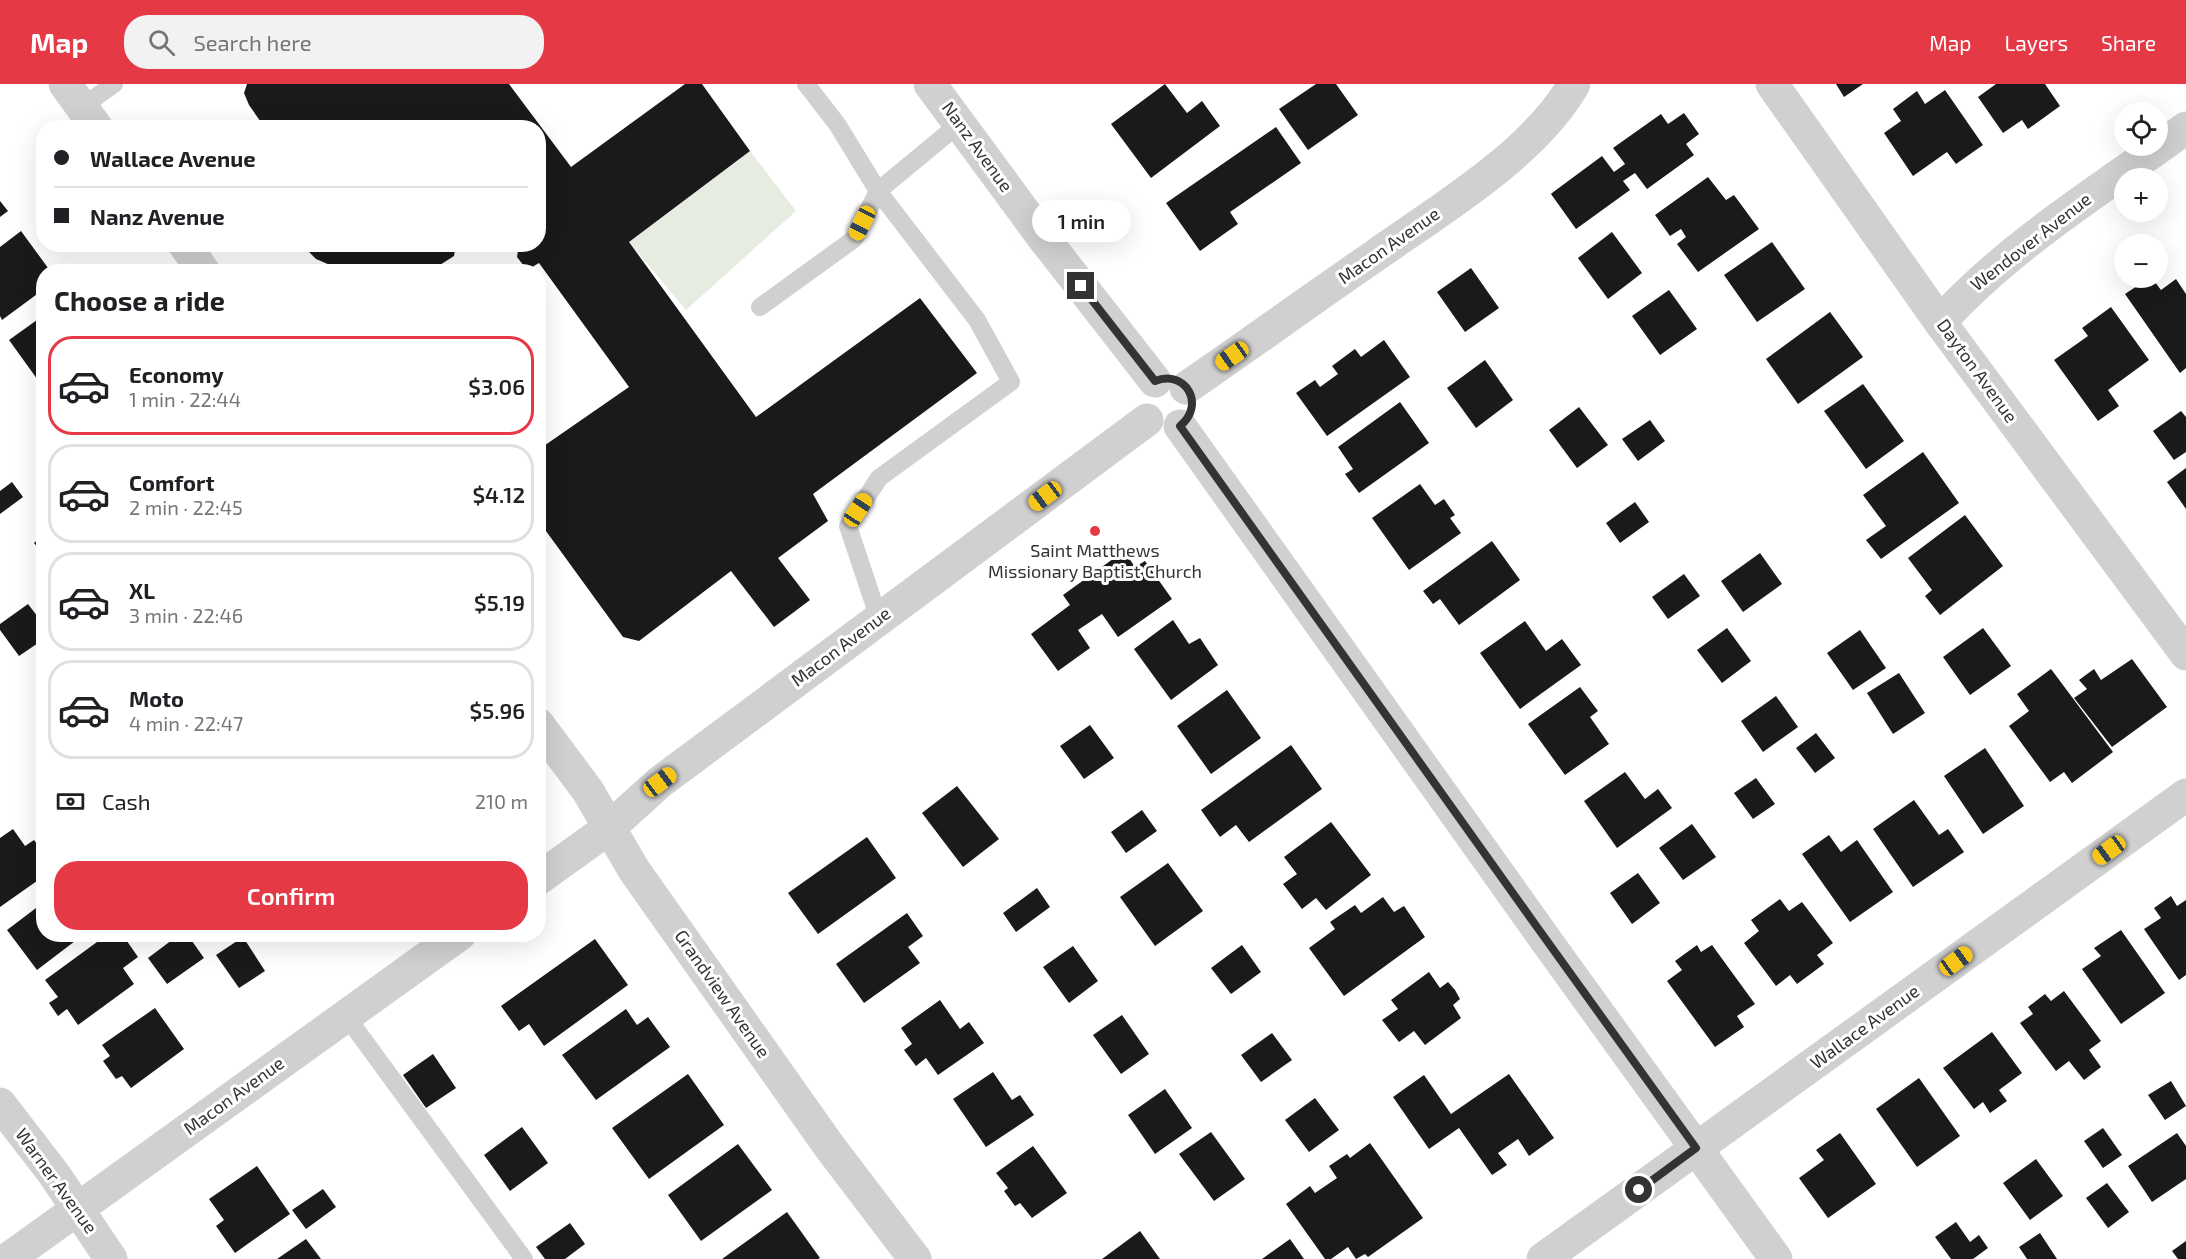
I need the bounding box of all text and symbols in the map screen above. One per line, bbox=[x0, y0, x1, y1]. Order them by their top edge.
search box bbox=[124, 15, 544, 69]
text: Map bbox=[30, 25, 88, 59]
icon: search bbox=[145, 26, 178, 59]
text: Search here bbox=[193, 29, 312, 55]
text: Map bbox=[1929, 30, 1971, 55]
text: Layers bbox=[2004, 30, 2068, 55]
text: Share bbox=[2101, 30, 2156, 55]
street label: Nanz Avenue bbox=[938, 97, 1018, 196]
map controls bbox=[2114, 102, 2168, 288]
button: locate bbox=[2114, 102, 2168, 156]
text: Wallace Avenue bbox=[90, 145, 256, 171]
button: + bbox=[2114, 168, 2168, 222]
street label: Wendover Avenue bbox=[1966, 187, 2095, 295]
callout: 1 min bbox=[1032, 199, 1130, 241]
street label: Macon Avenue bbox=[1333, 202, 1443, 288]
text: Nanz Avenue bbox=[90, 203, 225, 229]
car bbox=[846, 203, 878, 243]
text: 1 min bbox=[1058, 209, 1105, 233]
button: − bbox=[2114, 234, 2168, 288]
route end bbox=[1067, 272, 1094, 299]
text: Choose a ride bbox=[54, 284, 225, 316]
street label: Dayton Avenue bbox=[1933, 314, 2023, 427]
car bbox=[1212, 338, 1252, 374]
icon: car bbox=[57, 359, 111, 413]
text: Economy bbox=[129, 361, 224, 387]
text: $3.06 bbox=[468, 373, 525, 399]
text: 1 min · 22:44 bbox=[129, 387, 241, 411]
icon: car bbox=[57, 467, 111, 521]
text: Comfort bbox=[129, 469, 214, 495]
car bbox=[1025, 478, 1065, 514]
text: $4.12 bbox=[472, 481, 525, 507]
car bbox=[841, 490, 875, 530]
text: 2 min · 22:45 bbox=[129, 495, 243, 519]
marker: Saint Matthews Missionary Baptist Church bbox=[1088, 524, 1102, 538]
place label: Saint Matthews Missionary Baptist Church bbox=[988, 539, 1202, 582]
icon: car bbox=[57, 575, 111, 629]
text: XL bbox=[129, 577, 155, 603]
text: $5.19 bbox=[474, 589, 525, 615]
street label: Macon Avenue bbox=[786, 602, 895, 691]
text: 3 min · 22:46 bbox=[129, 603, 243, 627]
icon: car bbox=[57, 683, 111, 737]
text: Moto bbox=[129, 685, 184, 711]
text: $5.96 bbox=[470, 697, 525, 723]
text: 4 min · 22:47 bbox=[129, 711, 243, 735]
car bbox=[640, 764, 680, 800]
icon: cash bbox=[54, 785, 87, 818]
text: Cash bbox=[102, 788, 151, 814]
text: 210 m bbox=[475, 789, 528, 813]
car bbox=[2089, 832, 2129, 868]
button: Confirm bbox=[54, 861, 528, 930]
street label: Grandview Avenue bbox=[670, 925, 775, 1062]
car bbox=[1936, 943, 1976, 979]
street label: Wallace Avenue bbox=[1806, 979, 1923, 1073]
street label: Macon Avenue bbox=[179, 1051, 288, 1139]
street label: Warner Avenue bbox=[11, 1123, 102, 1237]
route start bbox=[1625, 1176, 1652, 1203]

